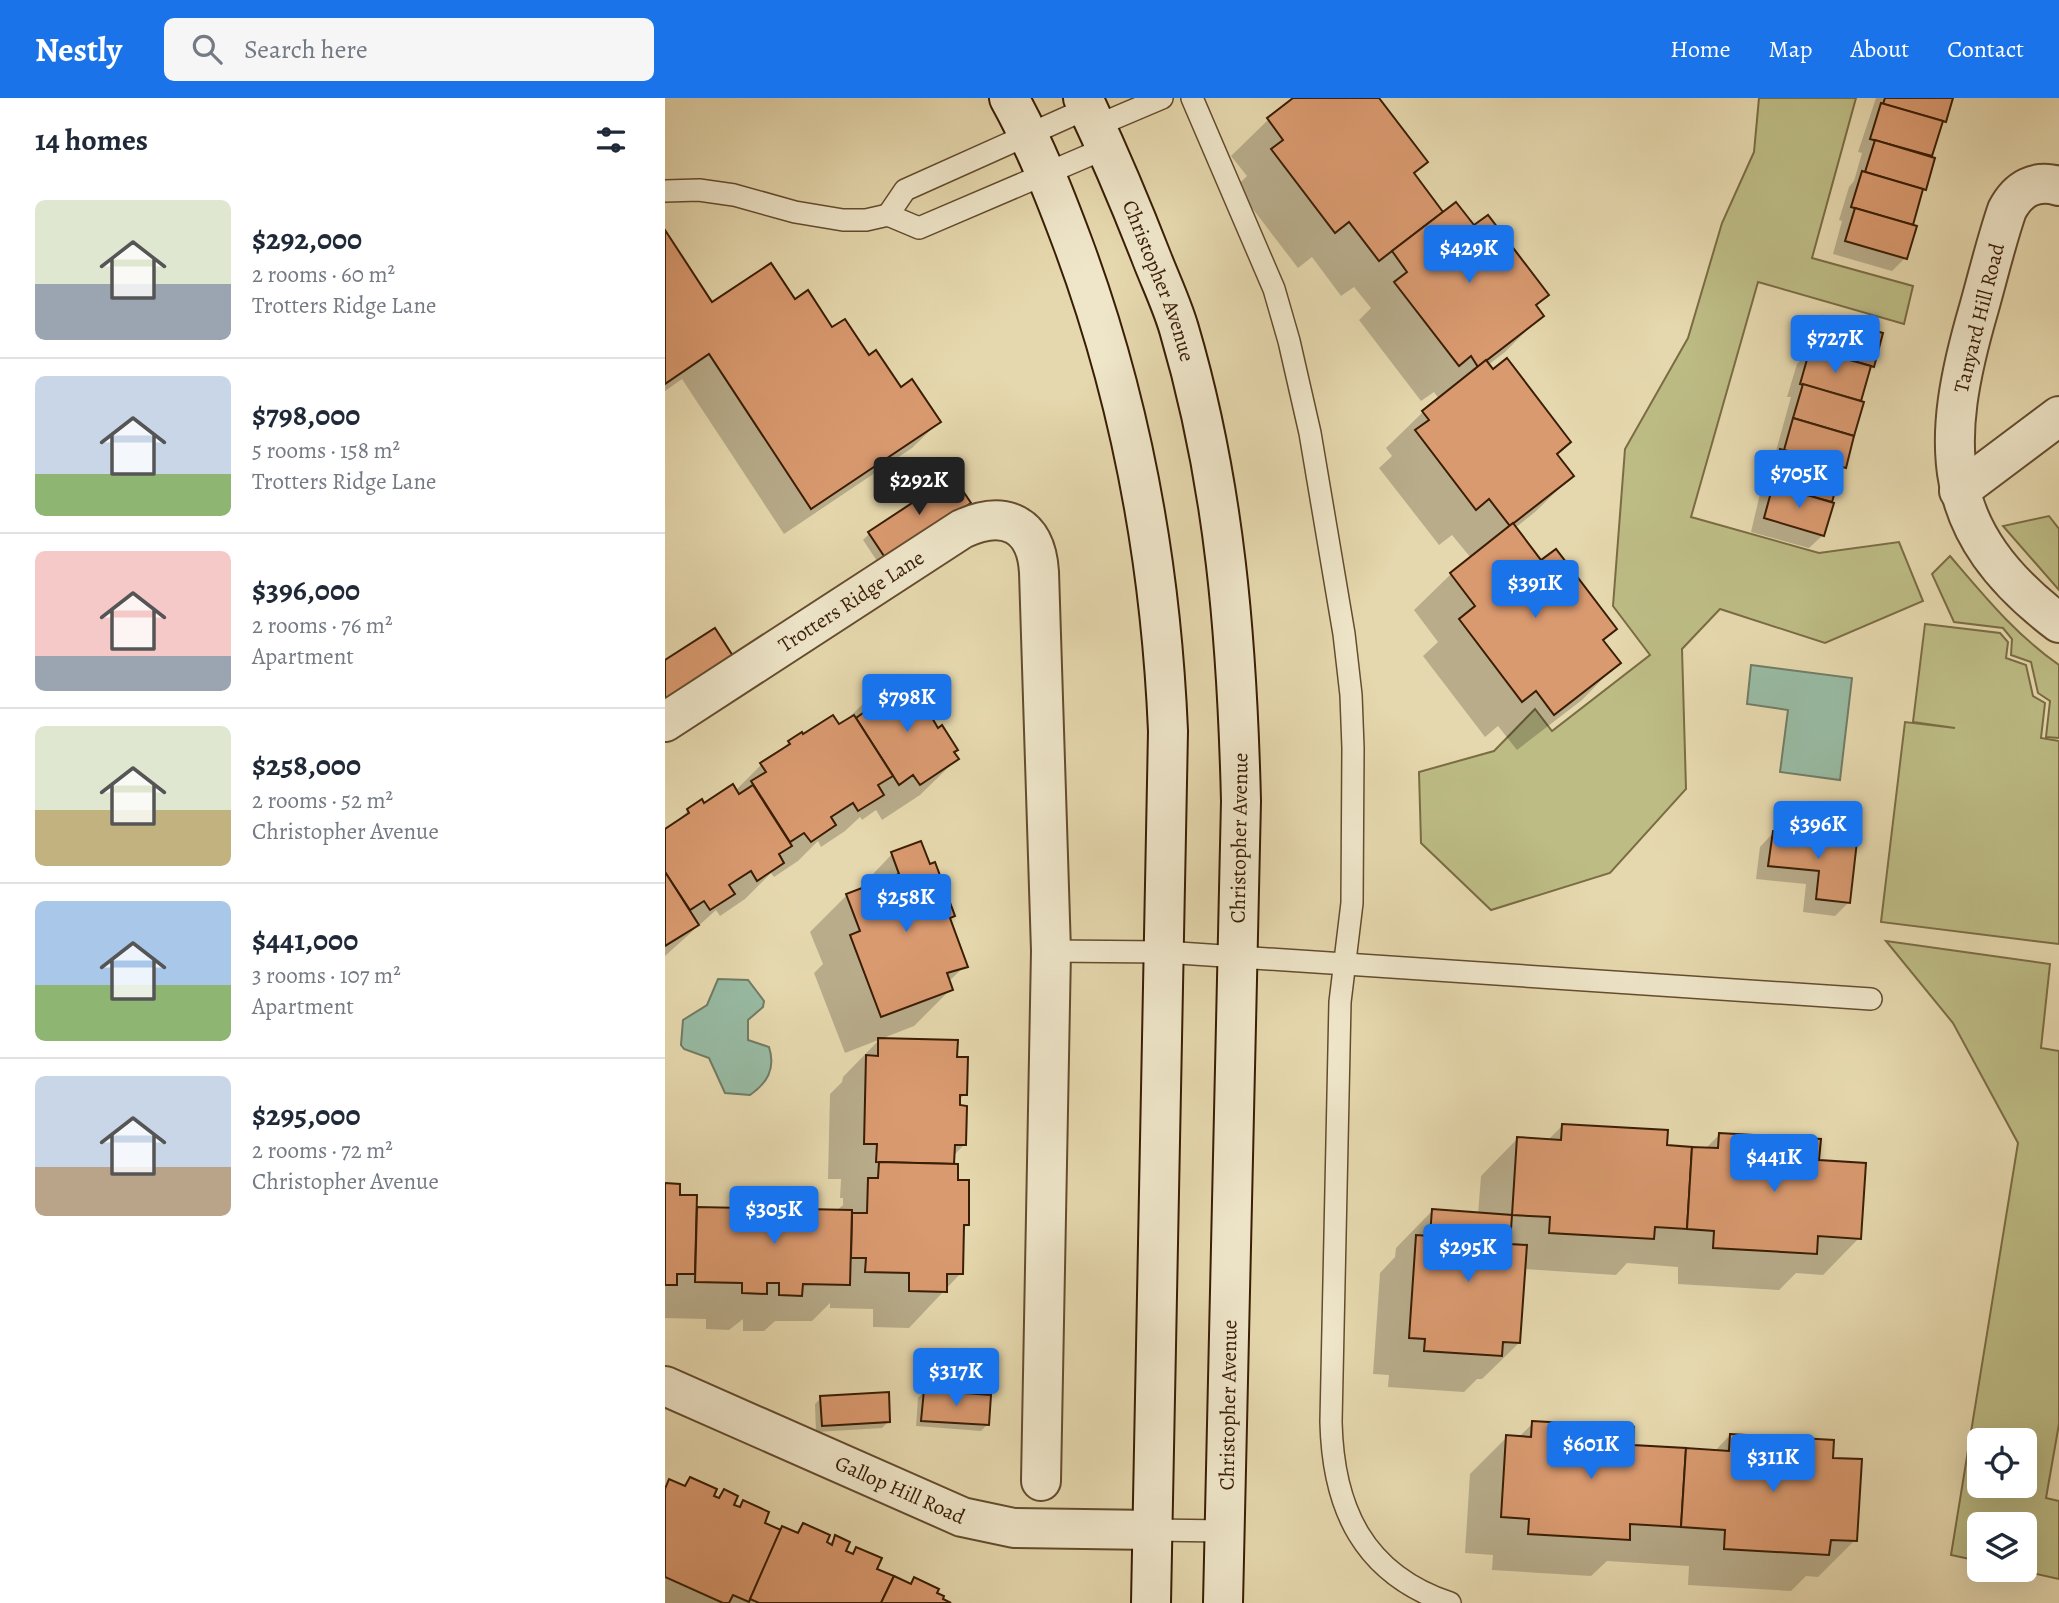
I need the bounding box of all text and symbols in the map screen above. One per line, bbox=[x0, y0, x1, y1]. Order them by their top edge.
search box bbox=[164, 18, 654, 81]
text: Nestly bbox=[35, 27, 122, 72]
icon: search bbox=[188, 30, 226, 68]
text: Search here bbox=[244, 32, 368, 67]
text: Home bbox=[1670, 33, 1731, 65]
text: Map bbox=[1769, 33, 1813, 65]
text: About bbox=[1851, 33, 1909, 65]
text: Contact bbox=[1947, 33, 2024, 65]
text: 14 homes bbox=[35, 120, 148, 160]
icon: filters bbox=[592, 121, 630, 159]
street label: Christopher Avenue bbox=[1116, 196, 1201, 365]
text: $292,000 bbox=[252, 219, 362, 259]
pin: $429K bbox=[1420, 226, 1518, 285]
icon: home bbox=[91, 228, 175, 312]
text: $429K bbox=[1440, 232, 1498, 263]
street label: Tanyard Hill Road bbox=[1947, 240, 2011, 396]
text: 2 rooms · 60 m² bbox=[252, 259, 395, 290]
text: Trotters Ridge Lane bbox=[252, 290, 436, 321]
pin: $727K bbox=[1786, 316, 1884, 375]
text: $727K bbox=[1807, 322, 1863, 353]
text: $798,000 bbox=[252, 395, 360, 435]
icon: home bbox=[91, 404, 175, 488]
text: 5 rooms · 158 m² bbox=[252, 435, 400, 466]
pin: $705K bbox=[1750, 450, 1848, 510]
text: $705K bbox=[1770, 457, 1828, 488]
pin: $292K bbox=[870, 458, 968, 517]
text: $292K bbox=[890, 464, 948, 495]
text: Trotters Ridge Lane bbox=[252, 466, 436, 497]
street label: Trotters Ridge Lane bbox=[773, 543, 929, 659]
pin: $391K bbox=[1486, 560, 1584, 620]
text: $391K bbox=[1508, 567, 1562, 598]
text: $396,000 bbox=[252, 570, 360, 610]
icon: home bbox=[91, 579, 175, 663]
text: 2 rooms · 76 m² bbox=[252, 610, 393, 641]
text: Apartment bbox=[252, 641, 354, 672]
pin: $798K bbox=[858, 674, 956, 734]
text: $798K bbox=[878, 681, 936, 712]
text: $258,000 bbox=[252, 745, 361, 785]
street label: Christopher Avenue bbox=[1224, 752, 1254, 924]
icon: home bbox=[91, 754, 175, 838]
text: 2 rooms · 52 m² bbox=[252, 785, 393, 816]
pin: $396K bbox=[1769, 802, 1867, 861]
text: $396K bbox=[1789, 808, 1847, 839]
text: Christopher Avenue bbox=[252, 816, 439, 847]
pin: $258K bbox=[857, 874, 955, 934]
text: $258K bbox=[877, 881, 935, 912]
text: $441,000 bbox=[252, 920, 358, 960]
icon: home bbox=[91, 929, 175, 1013]
text: 3 rooms · 107 m² bbox=[252, 960, 401, 991]
text: Apartment bbox=[252, 991, 354, 1022]
text: $295,000 bbox=[252, 1095, 361, 1135]
icon: home bbox=[91, 1104, 175, 1188]
pin: $441K bbox=[1725, 1134, 1823, 1194]
text: 2 rooms · 72 m² bbox=[252, 1135, 393, 1166]
text: $441K bbox=[1746, 1141, 1802, 1172]
text: Christopher Avenue bbox=[252, 1166, 439, 1197]
pin: $305K bbox=[725, 1186, 823, 1246]
text: $305K bbox=[745, 1193, 803, 1224]
pin: $295K bbox=[1419, 1224, 1517, 1284]
text: $295K bbox=[1439, 1231, 1497, 1262]
street label: Christopher Avenue bbox=[1213, 1319, 1243, 1491]
pin: $317K bbox=[907, 1348, 1005, 1408]
text: $317K bbox=[929, 1355, 983, 1386]
pin: $601K bbox=[1542, 1422, 1640, 1481]
text: $601K bbox=[1563, 1428, 1619, 1459]
map controls bbox=[1967, 1428, 2037, 1582]
button: locate bbox=[1967, 1428, 2037, 1498]
pin: $311K bbox=[1724, 1434, 1822, 1494]
text: $311K bbox=[1747, 1441, 1799, 1472]
street label: Gallop Hill Road bbox=[831, 1449, 970, 1531]
button: layers bbox=[1967, 1512, 2037, 1582]

